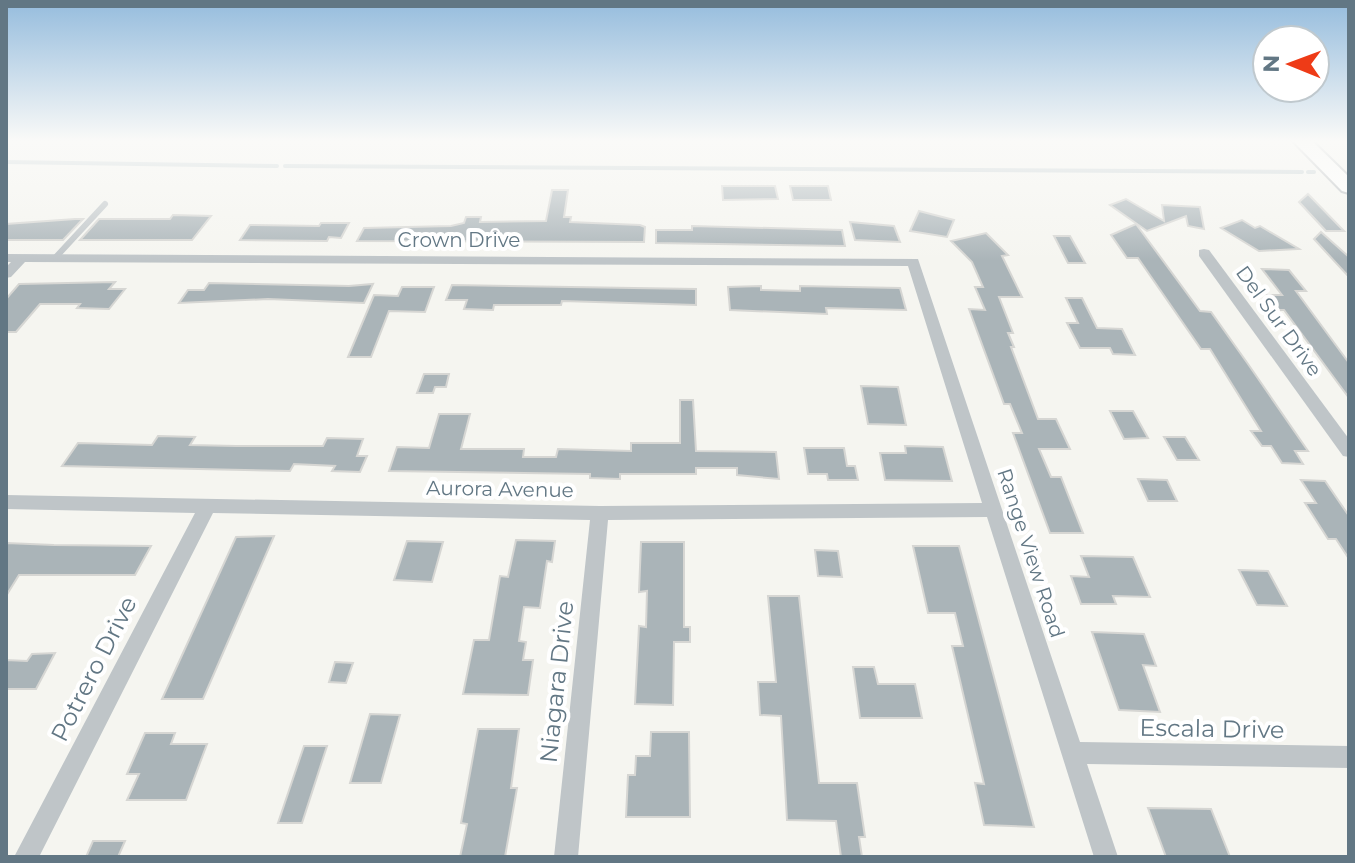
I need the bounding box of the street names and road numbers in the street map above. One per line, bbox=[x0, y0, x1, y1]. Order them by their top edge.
street label: Crown Drive bbox=[398, 228, 520, 252]
street label: Del Sur Drive bbox=[1231, 261, 1327, 381]
street label: Range View Road bbox=[992, 465, 1070, 641]
street label: Aurora Avenue bbox=[426, 476, 574, 502]
street label: Potrero Drive bbox=[45, 591, 143, 746]
street label: Niagara Drive bbox=[534, 600, 579, 764]
street label: Escala Drive bbox=[1139, 713, 1285, 744]

